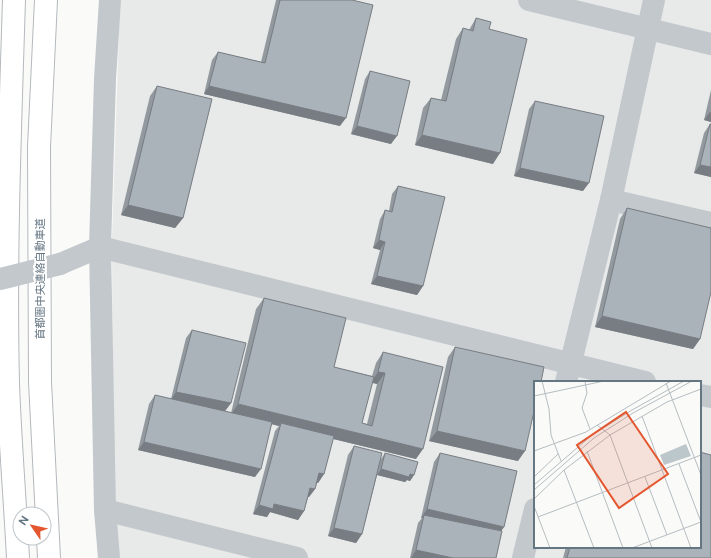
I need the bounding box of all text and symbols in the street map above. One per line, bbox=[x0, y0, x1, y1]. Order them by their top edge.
street label: 首都圏中央連絡自動車道 bbox=[34, 219, 46, 340]
inset map bbox=[534, 381, 701, 548]
north arrow bbox=[12, 506, 52, 546]
text: N bbox=[16, 513, 31, 527]

